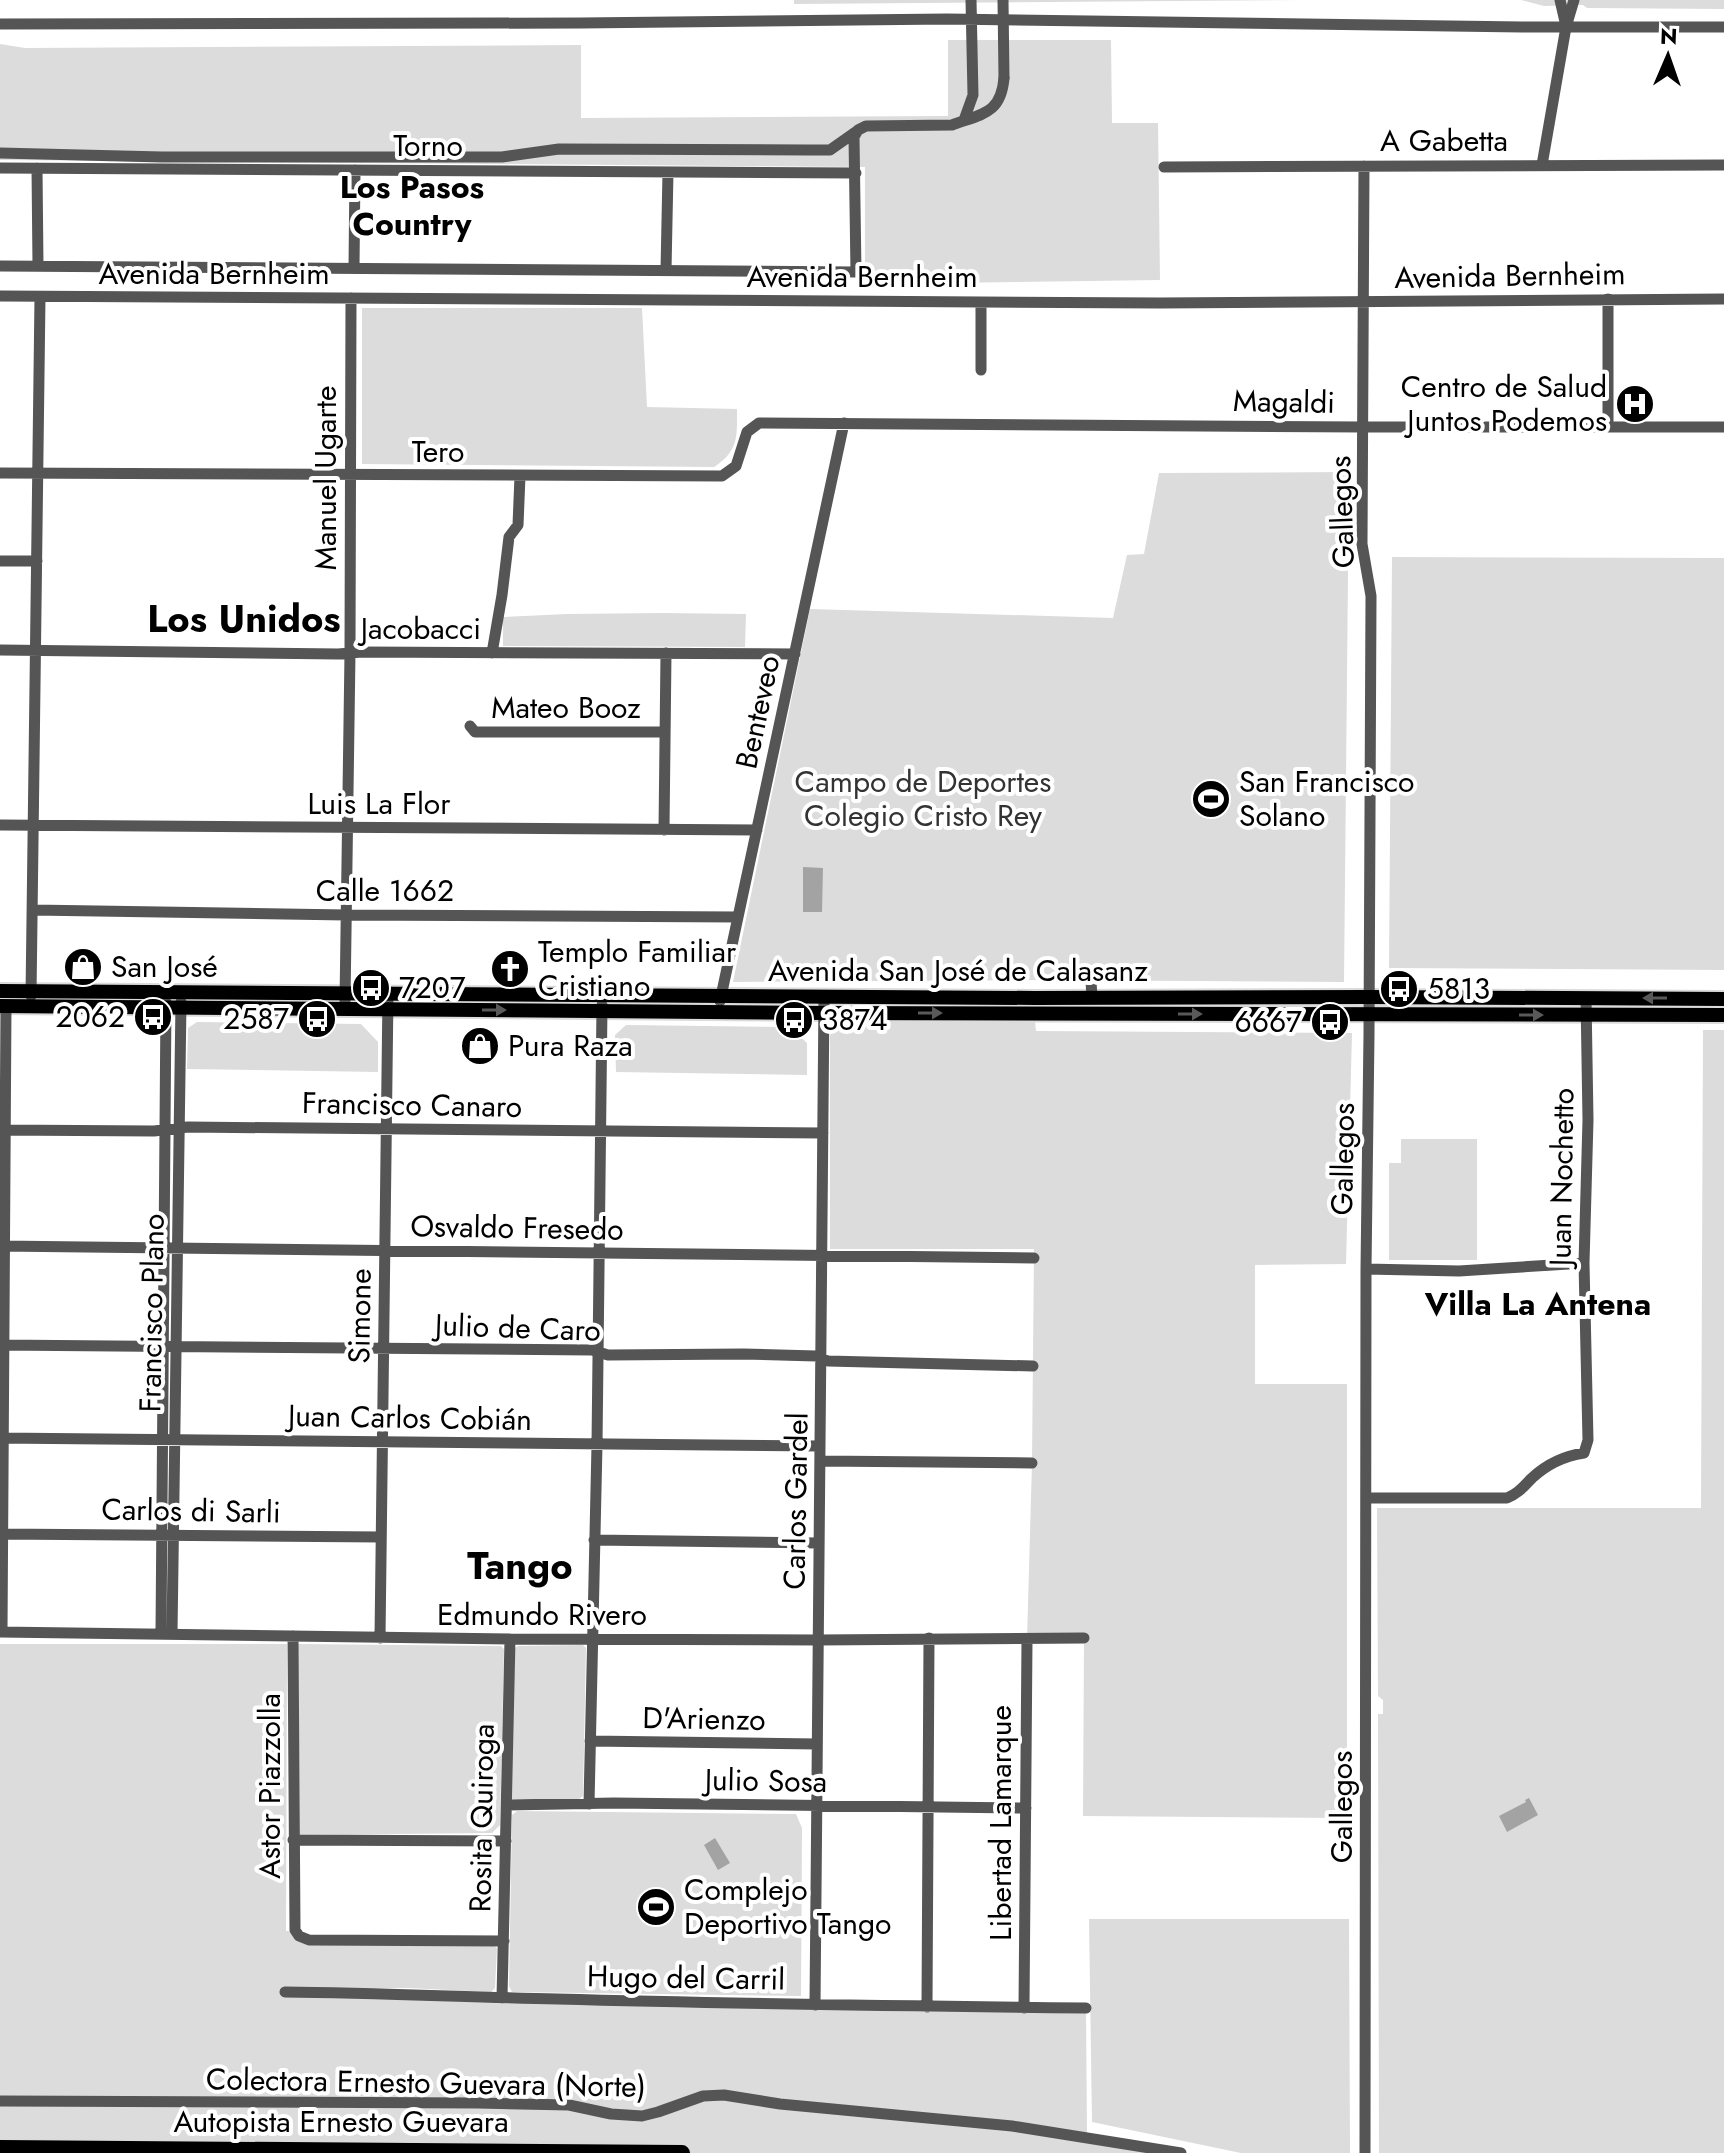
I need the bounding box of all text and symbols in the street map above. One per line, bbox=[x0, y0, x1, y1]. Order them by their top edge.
north arrow bbox=[1628, 16, 1708, 96]
text: N bbox=[1659, 20, 1678, 52]
street label: A Gabetta bbox=[1380, 119, 1508, 162]
street label: Torno bbox=[393, 124, 463, 167]
district label: Los Pasos Country bbox=[340, 164, 484, 247]
street label: Avenida Bernheim bbox=[98, 252, 330, 295]
street label: Avenida Bernheim bbox=[1394, 252, 1626, 299]
street label: Avenida Bernheim bbox=[746, 255, 978, 298]
place label: Centro de Salud Juntos Podemos bbox=[1401, 365, 1607, 442]
street label: Magaldi bbox=[1233, 379, 1335, 424]
hospital icon: Centro de Salud Juntos Podemos bbox=[1614, 383, 1656, 425]
street label: Manuel Ugarte bbox=[304, 386, 347, 570]
street label: Tero bbox=[412, 430, 464, 473]
street label: Gallegos bbox=[1318, 455, 1365, 569]
district label: Los Unidos bbox=[147, 591, 341, 646]
street label: Jacobacci bbox=[357, 607, 481, 650]
street label: Benteveo bbox=[725, 651, 790, 772]
street label: Mateo Booz bbox=[491, 686, 641, 729]
park label: Campo de Deportes Colegio Cristo Rey bbox=[795, 760, 1051, 837]
place label: San Francisco Solano bbox=[1239, 760, 1414, 837]
sports icon: San Francisco Solano bbox=[1190, 778, 1232, 820]
street label: Luis La Flor bbox=[307, 782, 451, 825]
street label: Calle 1662 bbox=[316, 869, 454, 912]
place label: Templo Familiar Cristiano bbox=[538, 930, 737, 1007]
place label: San José bbox=[111, 945, 218, 988]
shop icon: San José bbox=[62, 946, 104, 988]
church icon: Templo Familiar Cristiano bbox=[489, 948, 531, 990]
street label: Avenida San José de Calasanz bbox=[768, 949, 1148, 992]
place label: 7207 bbox=[399, 966, 466, 1009]
bus stop icon: 7207 bbox=[350, 967, 392, 1009]
place label: 5813 bbox=[1427, 967, 1490, 1010]
bus stop icon: 5813 bbox=[1378, 968, 1420, 1010]
one-way arrow bbox=[1642, 992, 1667, 1005]
place label: 2062 bbox=[56, 995, 125, 1038]
bus stop icon: 2062 bbox=[132, 996, 174, 1038]
place label: 2587 bbox=[223, 997, 289, 1040]
bus stop icon: 2587 bbox=[296, 998, 338, 1040]
place label: 3874 bbox=[822, 998, 888, 1041]
bus stop icon: 3874 bbox=[773, 999, 815, 1041]
place label: 6667 bbox=[1234, 1000, 1302, 1043]
bus stop icon: 6667 bbox=[1309, 1001, 1351, 1043]
one-way arrow bbox=[482, 1004, 507, 1016]
one-way arrow bbox=[918, 1007, 943, 1019]
one-way arrow bbox=[1178, 1008, 1203, 1020]
one-way arrow bbox=[1519, 1009, 1544, 1021]
place label: Pura Raza bbox=[508, 1024, 633, 1067]
shop icon: Pura Raza bbox=[459, 1025, 501, 1067]
street label: Francisco Canaro bbox=[302, 1081, 522, 1128]
street label: Juan Nochetto bbox=[1538, 1088, 1585, 1270]
street label: Gallegos bbox=[1320, 1102, 1365, 1216]
street label: Osvaldo Fresedo bbox=[410, 1204, 624, 1251]
street label: Francisco Plano bbox=[128, 1213, 175, 1413]
street label: Simone bbox=[337, 1268, 382, 1364]
district label: Villa La Antena bbox=[1424, 1281, 1651, 1327]
street label: Julio de Caro bbox=[430, 1303, 602, 1352]
street label: Juan Carlos Cobián bbox=[284, 1394, 532, 1441]
street label: Carlos Gardel bbox=[772, 1412, 819, 1590]
street label: Carlos di Sarli bbox=[101, 1487, 281, 1534]
district label: Tango bbox=[467, 1538, 573, 1593]
street label: Edmundo Rivero bbox=[437, 1593, 647, 1636]
street label: Astor Piazzolla bbox=[248, 1693, 291, 1879]
street label: D'Arienzo bbox=[642, 1696, 766, 1741]
street label: Libertad Lamarque bbox=[979, 1705, 1022, 1941]
street label: Rosita Quiroga bbox=[458, 1723, 505, 1913]
street label: Gallegos bbox=[1320, 1751, 1363, 1863]
street label: Julio Sosa bbox=[700, 1758, 828, 1803]
place label: Complejo Deportivo Tango bbox=[684, 1868, 891, 1945]
sports icon: Complejo Deportivo Tango bbox=[635, 1886, 677, 1928]
street label: Hugo del Carril bbox=[586, 1954, 786, 2001]
street label: Colectora Ernesto Guevara (Norte) bbox=[206, 2057, 646, 2108]
street label: Autopista Ernesto Guevara bbox=[173, 2100, 509, 2143]

